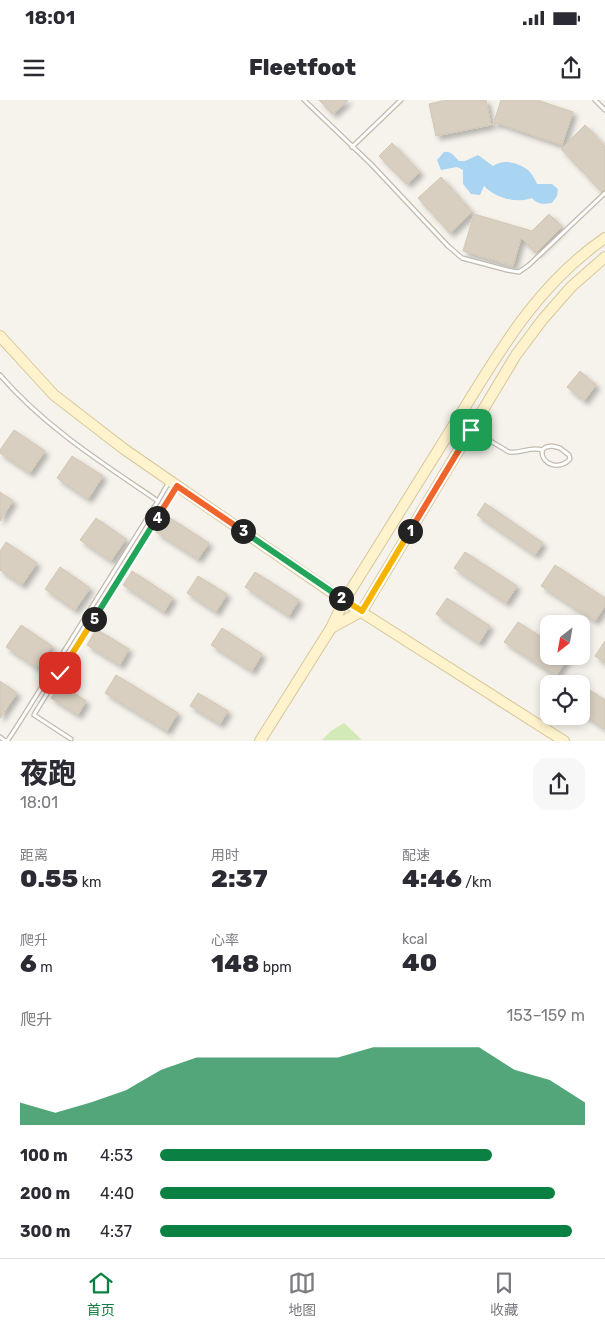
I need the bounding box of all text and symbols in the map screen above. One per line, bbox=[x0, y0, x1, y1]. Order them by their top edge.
text: 18:01 bbox=[25, 6, 75, 29]
icon: menu bbox=[20, 54, 48, 82]
text: Fleetfoot bbox=[249, 54, 356, 81]
icon: share bbox=[557, 54, 585, 82]
pin bbox=[450, 409, 492, 451]
icon: arrive bbox=[457, 416, 485, 444]
pin: 4 bbox=[144, 506, 170, 530]
text: 4 bbox=[153, 510, 162, 527]
pin: 3 bbox=[230, 518, 256, 544]
pin: 1 bbox=[398, 518, 422, 544]
text: 3 bbox=[239, 523, 248, 540]
text: 1 bbox=[407, 523, 414, 540]
pin: 2 bbox=[328, 586, 354, 610]
text: 2 bbox=[337, 590, 346, 607]
pin: 5 bbox=[82, 606, 106, 632]
text: 5 bbox=[90, 611, 99, 628]
north arrow bbox=[540, 615, 590, 665]
map controls bbox=[540, 615, 590, 725]
pin bbox=[39, 652, 81, 694]
icon: check bbox=[46, 659, 74, 687]
button: locate bbox=[540, 675, 590, 725]
text: 夜跑 bbox=[20, 757, 76, 790]
button: share bbox=[533, 758, 585, 810]
text: 18:01 bbox=[20, 793, 58, 812]
text: 距离 bbox=[20, 847, 48, 864]
text: 用时 bbox=[211, 847, 239, 864]
text: 配速 bbox=[402, 847, 430, 864]
text: 0.55 bbox=[20, 864, 78, 893]
text: 2:37 bbox=[211, 864, 268, 893]
text: 4:46 bbox=[402, 864, 462, 893]
text: km bbox=[78, 874, 101, 891]
text: /km bbox=[462, 874, 492, 891]
text: kcal bbox=[402, 931, 428, 948]
text: 爬升 bbox=[20, 932, 48, 949]
text: 心率 bbox=[211, 932, 239, 949]
text: 40 bbox=[402, 948, 437, 977]
text: 6 bbox=[20, 949, 37, 978]
text: 148 bbox=[211, 949, 259, 978]
text: m bbox=[37, 959, 53, 976]
text: bpm bbox=[259, 959, 292, 976]
text: 153–159 m bbox=[506, 1006, 585, 1025]
text: 爬升 bbox=[20, 1010, 52, 1029]
text: 100 m bbox=[20, 1146, 68, 1165]
text: 4:53 bbox=[100, 1146, 133, 1165]
text: 200 m bbox=[20, 1184, 70, 1203]
text: 4:40 bbox=[100, 1184, 134, 1203]
text: 300 m bbox=[20, 1222, 70, 1241]
text: 4:37 bbox=[100, 1222, 132, 1241]
tab: 首页 bbox=[87, 1269, 115, 1319]
tab: 地图 bbox=[288, 1269, 316, 1319]
tab: 收藏 bbox=[490, 1269, 518, 1319]

